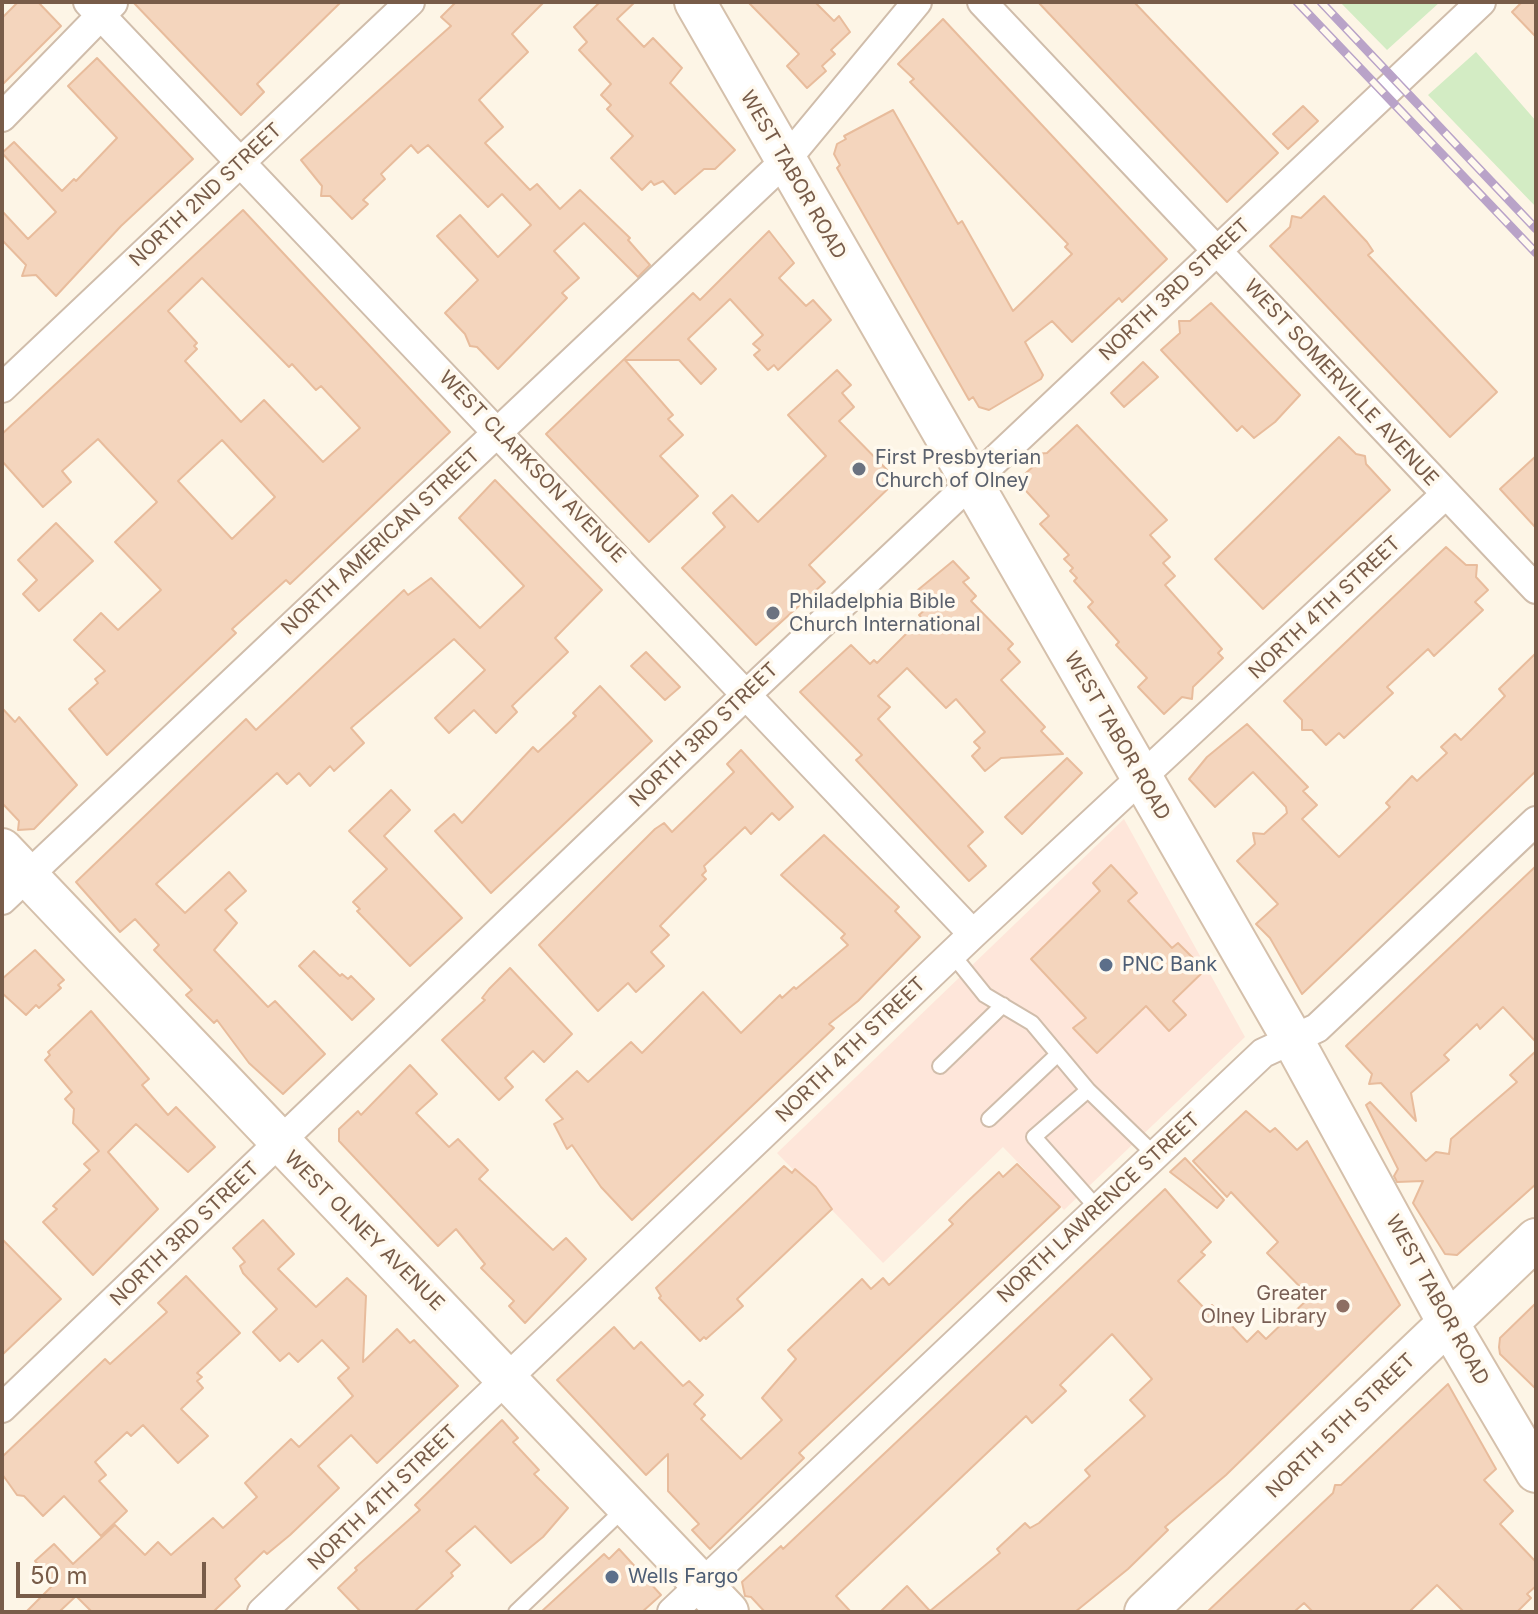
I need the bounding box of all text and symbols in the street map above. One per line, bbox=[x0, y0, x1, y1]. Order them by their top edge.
street label: WEST TABOR ROAD bbox=[735, 86, 851, 264]
street label: NORTH 2ND STREET bbox=[125, 118, 287, 272]
street label: NORTH 3RD STREET bbox=[1095, 214, 1255, 366]
street label: WEST SOMERVILLE AVENUE bbox=[1239, 275, 1443, 491]
street label: WEST CLARKSON AVENUE bbox=[434, 366, 630, 568]
street label: NORTH AMERICAN STREET bbox=[277, 444, 485, 640]
place label: First Presbyterian Church of Olney bbox=[875, 446, 1041, 493]
marker: First Presbyterian Church of Olney bbox=[850, 460, 868, 478]
street label: NORTH 4TH STREET bbox=[1244, 532, 1406, 684]
place label: Philadelphia Bible Church International bbox=[789, 590, 981, 637]
marker: Philadelphia Bible Church International bbox=[764, 604, 782, 622]
street label: WEST TABOR ROAD bbox=[1059, 647, 1175, 825]
street label: NORTH 3RD STREET bbox=[625, 658, 783, 812]
place label: PNC Bank bbox=[1122, 953, 1217, 977]
marker: PNC Bank bbox=[1097, 956, 1115, 974]
street label: NORTH 4TH STREET bbox=[771, 972, 931, 1128]
street label: NORTH LAWRENCE STREET bbox=[993, 1108, 1205, 1308]
street label: WEST OLNEY AVENUE bbox=[279, 1146, 449, 1316]
street label: NORTH 3RD STREET bbox=[106, 1157, 264, 1311]
street label: WEST TABOR ROAD bbox=[1380, 1211, 1494, 1389]
place label: Greater Olney Library bbox=[1201, 1282, 1327, 1329]
marker: Greater Olney Library bbox=[1334, 1297, 1352, 1315]
street label: NORTH 5TH STREET bbox=[1262, 1349, 1420, 1503]
street label: NORTH 4TH STREET bbox=[303, 1420, 463, 1576]
scale bar bbox=[20, 1546, 210, 1596]
text: 50 m bbox=[30, 1561, 88, 1590]
place label: Wells Fargo bbox=[628, 1565, 738, 1589]
marker: Wells Fargo bbox=[603, 1568, 621, 1586]

